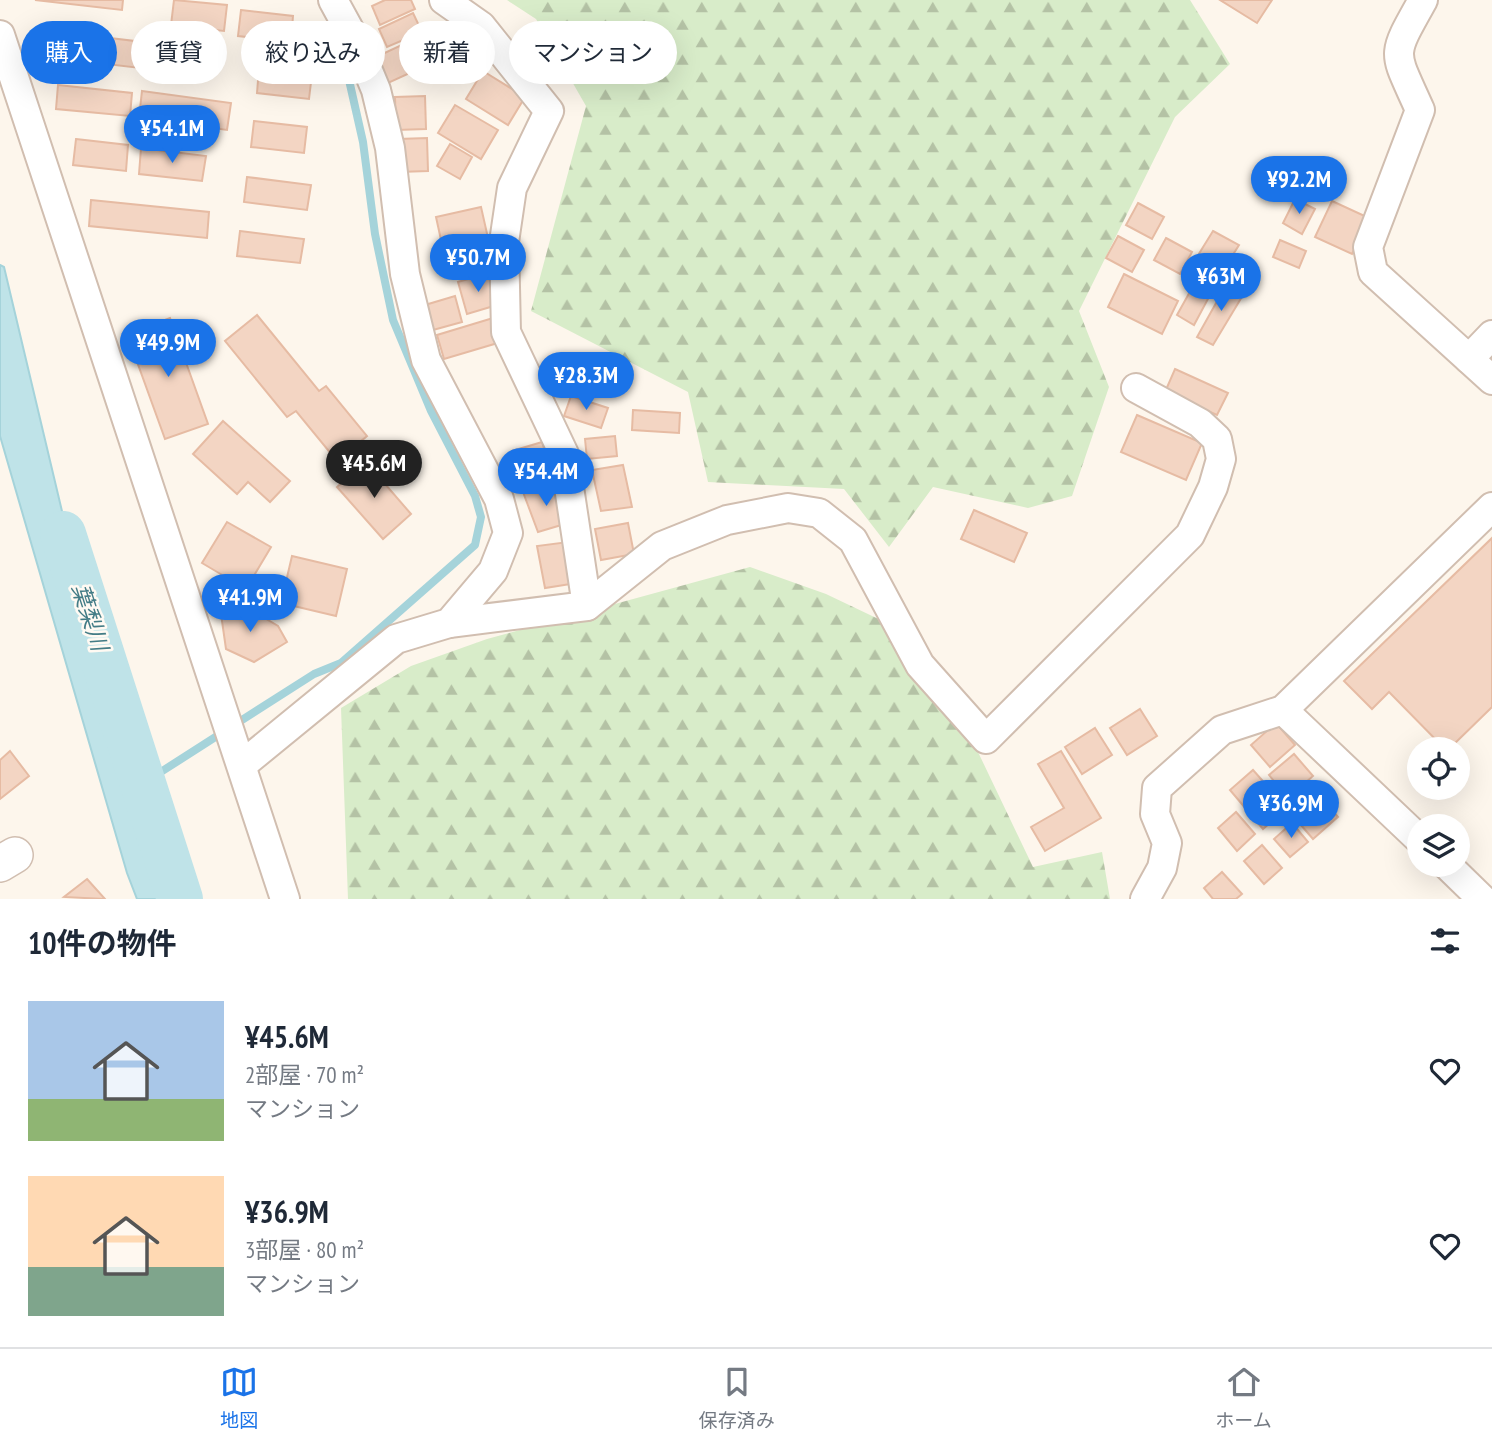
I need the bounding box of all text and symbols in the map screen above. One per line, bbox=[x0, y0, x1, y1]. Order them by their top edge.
chip: 購入 bbox=[21, 21, 117, 84]
chip: 賃貸 bbox=[131, 21, 227, 84]
chip: 絞り込み bbox=[241, 21, 385, 84]
chip: 新着 bbox=[399, 21, 495, 84]
chip: マンション bbox=[509, 21, 677, 84]
pin: ¥54.1M bbox=[115, 106, 229, 165]
text: ¥54.1M bbox=[140, 113, 204, 142]
pin: ¥92.2M bbox=[1242, 156, 1356, 216]
text: ¥92.2M bbox=[1267, 164, 1331, 193]
pin: ¥50.7M bbox=[421, 234, 535, 294]
text: ¥50.7M bbox=[446, 242, 510, 271]
pin: ¥63M bbox=[1180, 254, 1262, 313]
text: ¥63M bbox=[1197, 261, 1245, 290]
pin: ¥49.9M bbox=[111, 320, 225, 379]
text: ¥49.9M bbox=[136, 327, 200, 356]
pin: ¥28.3M bbox=[529, 352, 643, 412]
text: ¥28.3M bbox=[554, 360, 618, 389]
pin: ¥45.6M bbox=[317, 440, 431, 500]
text: ¥45.6M bbox=[342, 448, 406, 477]
pin: ¥54.4M bbox=[489, 448, 603, 508]
text: ¥54.4M bbox=[514, 456, 578, 485]
pin: ¥41.9M bbox=[193, 574, 307, 634]
water label: 葉梨川 bbox=[66, 580, 116, 657]
text: ¥41.9M bbox=[218, 582, 282, 611]
map controls bbox=[1407, 737, 1470, 877]
button: locate bbox=[1407, 737, 1470, 800]
pin: ¥36.9M bbox=[1234, 780, 1348, 840]
text: ¥36.9M bbox=[1259, 788, 1323, 817]
button: layers bbox=[1407, 814, 1470, 877]
icon: filters bbox=[1426, 922, 1464, 960]
text: 10件の物件 bbox=[28, 923, 177, 962]
text: ¥45.6M bbox=[245, 1017, 329, 1056]
icon: home bbox=[84, 1029, 168, 1113]
icon: heart bbox=[1426, 1052, 1464, 1090]
text: 2部屋 · 70 m² bbox=[245, 1060, 364, 1089]
text: マンション bbox=[245, 1094, 360, 1123]
text: ¥36.9M bbox=[245, 1192, 329, 1231]
icon: home bbox=[84, 1204, 168, 1288]
icon: heart bbox=[1426, 1227, 1464, 1265]
text: 3部屋 · 80 m² bbox=[245, 1235, 364, 1264]
text: マンション bbox=[245, 1269, 360, 1298]
tab: 地図 bbox=[220, 1363, 258, 1432]
tab: 保存済み bbox=[699, 1363, 775, 1432]
tab: ホーム bbox=[1215, 1363, 1272, 1432]

